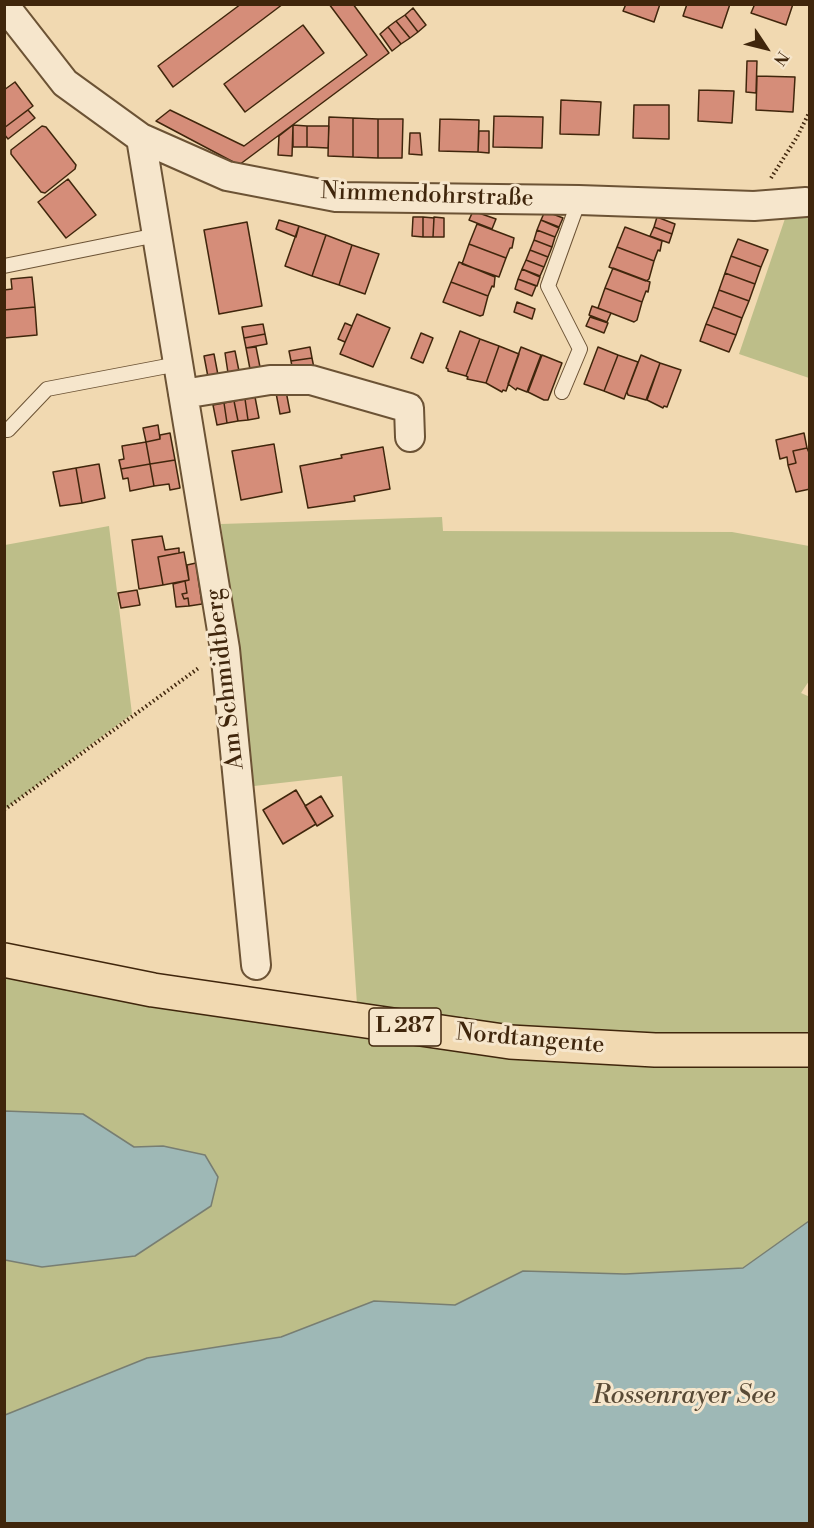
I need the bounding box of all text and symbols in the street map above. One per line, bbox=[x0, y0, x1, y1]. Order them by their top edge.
north arrow bbox=[736, 18, 796, 78]
text: N bbox=[769, 47, 793, 69]
street label: Nimmendohrstraße bbox=[320, 178, 534, 214]
street label: Am Schmidtberg bbox=[201, 587, 251, 771]
road number: L 287 bbox=[369, 1008, 441, 1046]
street label: Nordtangente bbox=[454, 1019, 606, 1061]
water label: Rossenrayer See bbox=[592, 1381, 776, 1413]

